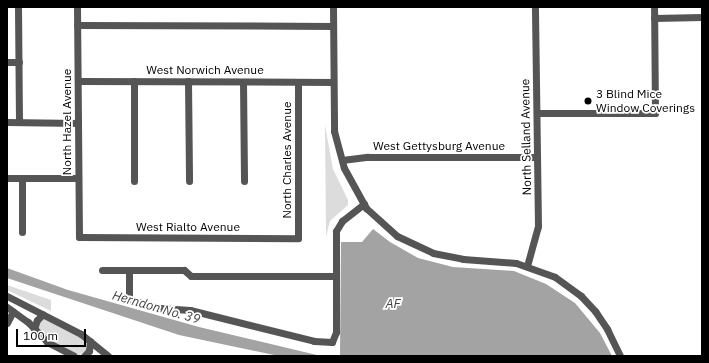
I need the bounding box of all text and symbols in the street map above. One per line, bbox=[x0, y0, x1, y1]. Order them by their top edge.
street label: West Norwich Avenue bbox=[146, 63, 264, 77]
street label: North Hazel Avenue bbox=[60, 69, 74, 175]
street label: North Selland Avenue bbox=[518, 79, 534, 195]
place label: 3 Blind Mice Window Coverings bbox=[596, 87, 695, 115]
marker: 3 Blind Mice Window Coverings bbox=[583, 96, 593, 106]
street label: North Charles Avenue bbox=[280, 101, 294, 219]
street label: West Gettysburg Avenue bbox=[373, 139, 505, 153]
street label: West Rialto Avenue bbox=[136, 220, 240, 234]
water label: Herndon No. 39 bbox=[110, 288, 202, 328]
water label: AF bbox=[385, 296, 401, 312]
scale bar bbox=[18, 321, 88, 347]
text: 100 m bbox=[23, 328, 58, 343]

